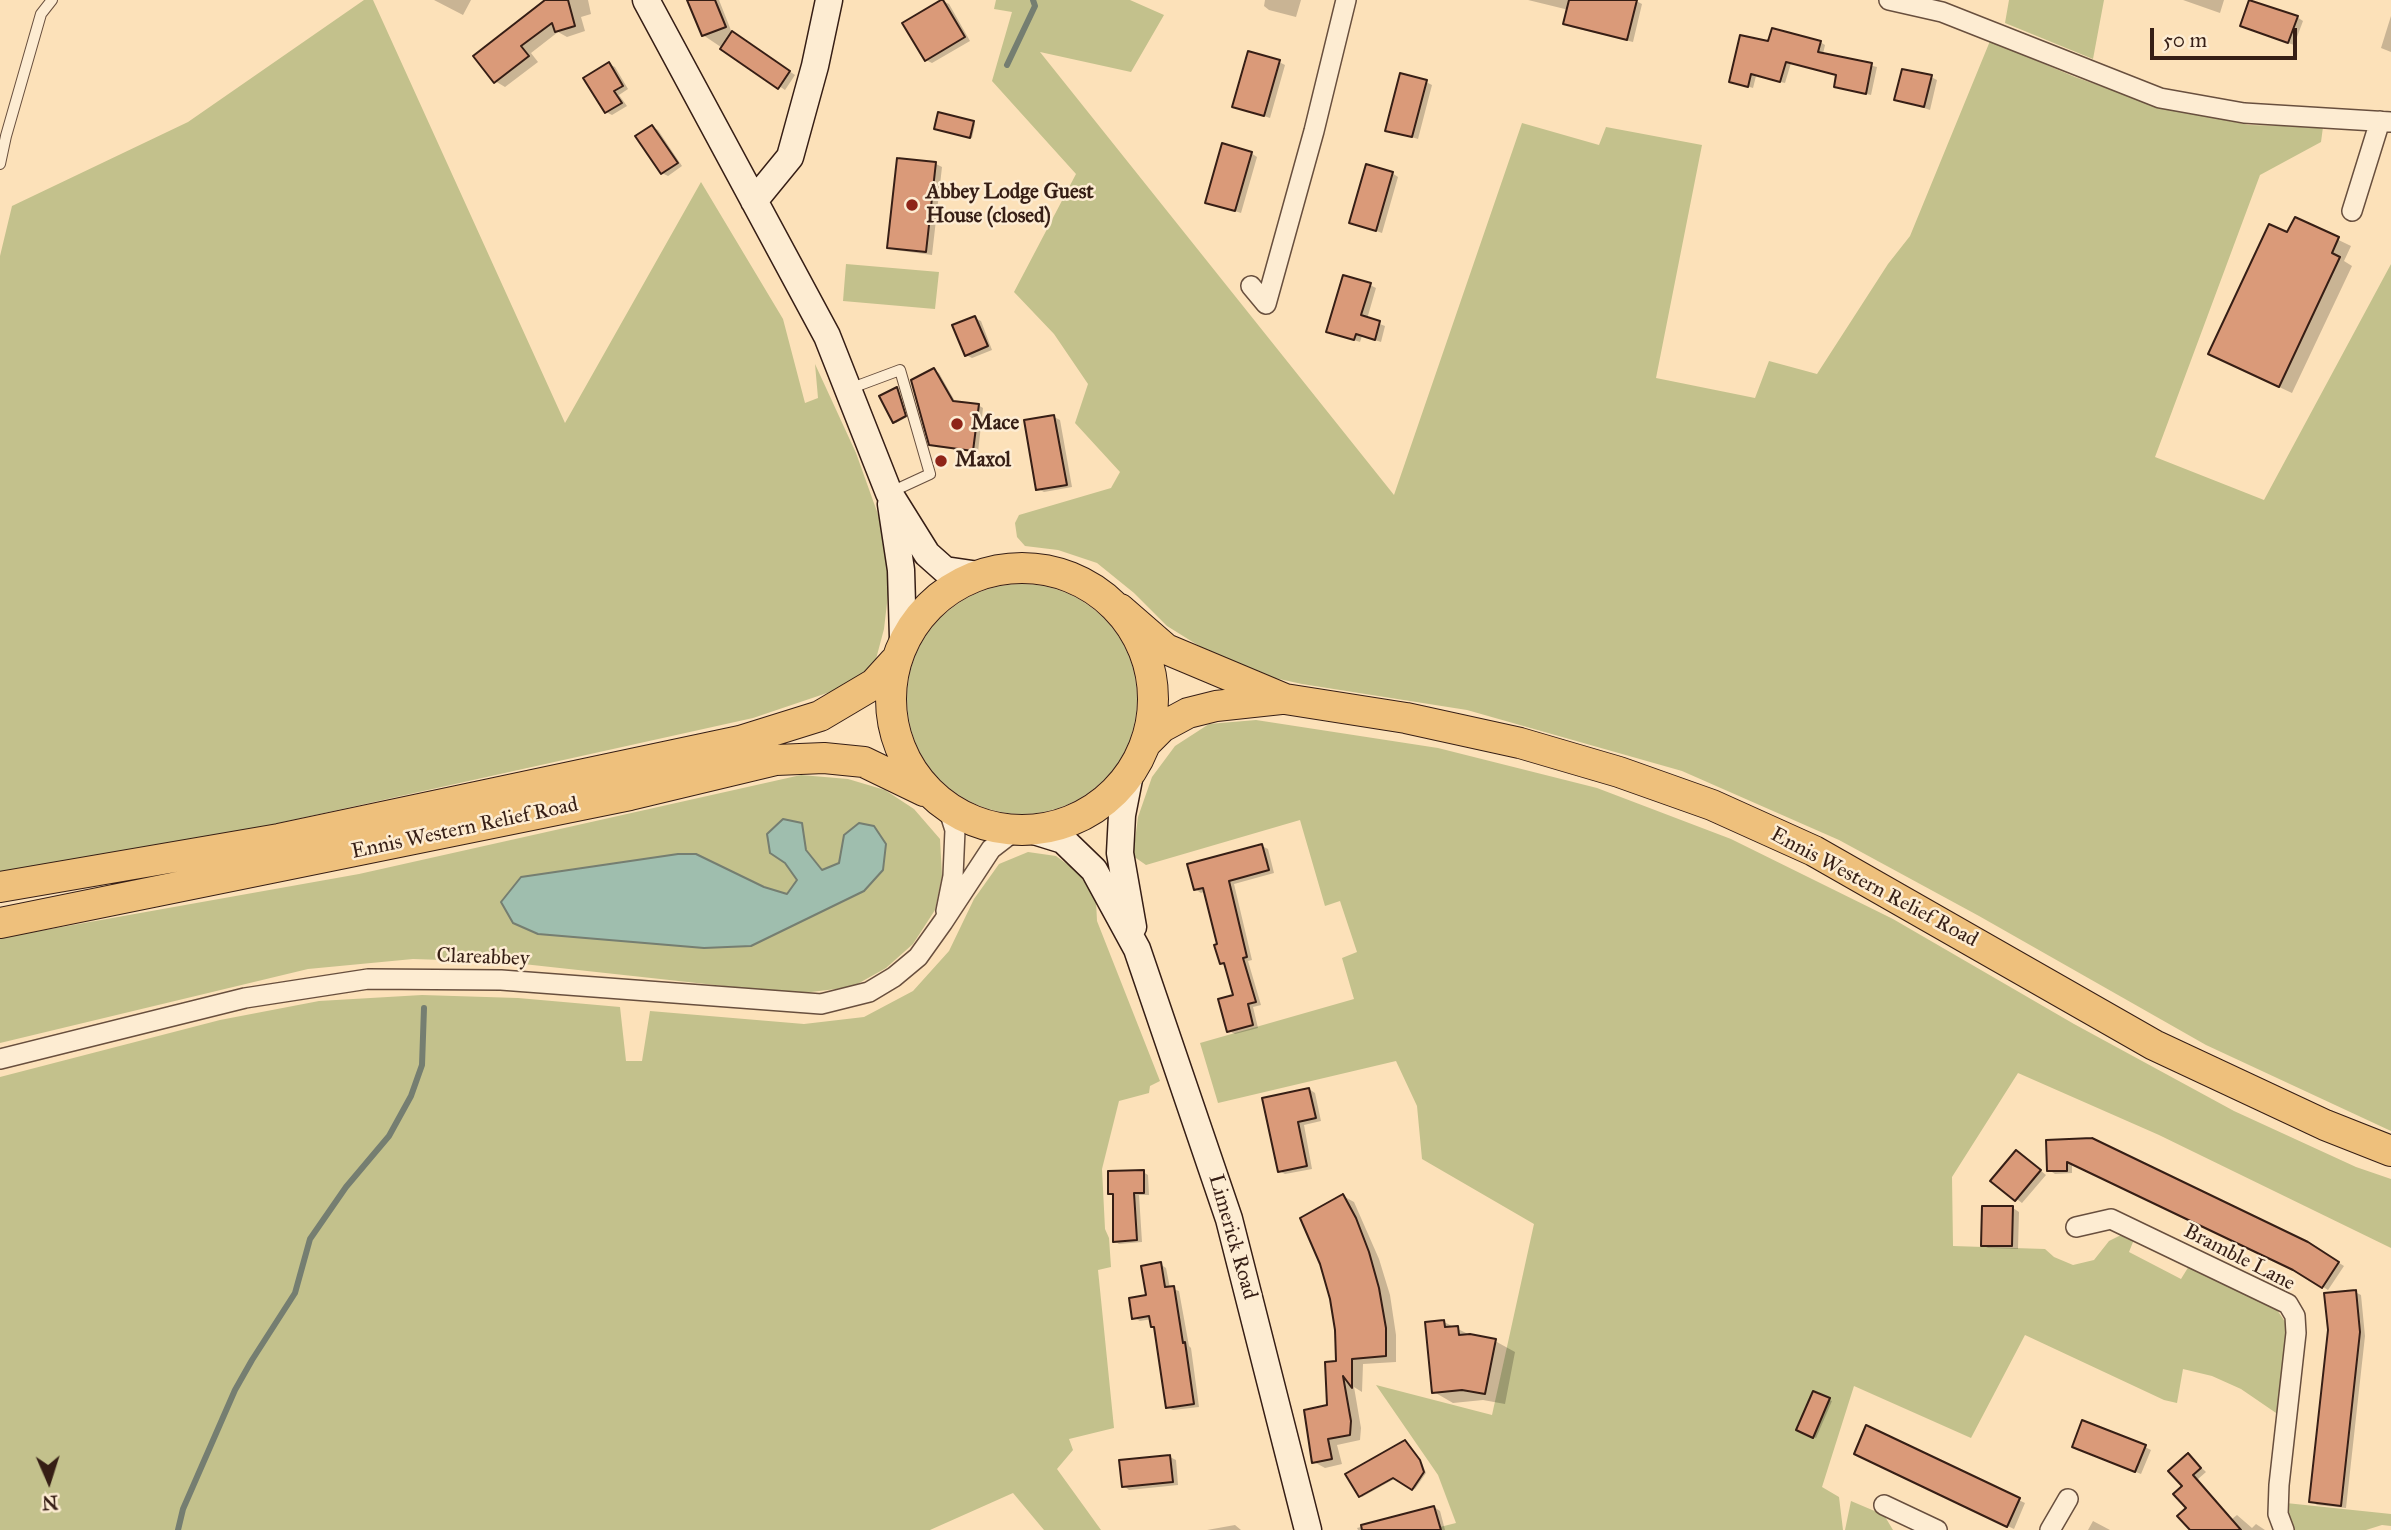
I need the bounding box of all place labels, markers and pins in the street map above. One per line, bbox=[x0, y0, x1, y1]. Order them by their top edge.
place label: Abbey Lodge Guest House (closed) bbox=[926, 180, 1094, 230]
marker: Abbey Lodge Guest House (closed) bbox=[904, 197, 920, 213]
place label: Mace bbox=[971, 411, 1019, 437]
marker: Mace bbox=[949, 416, 965, 432]
place label: Maxol bbox=[955, 448, 1011, 474]
marker: Maxol bbox=[933, 453, 949, 469]

